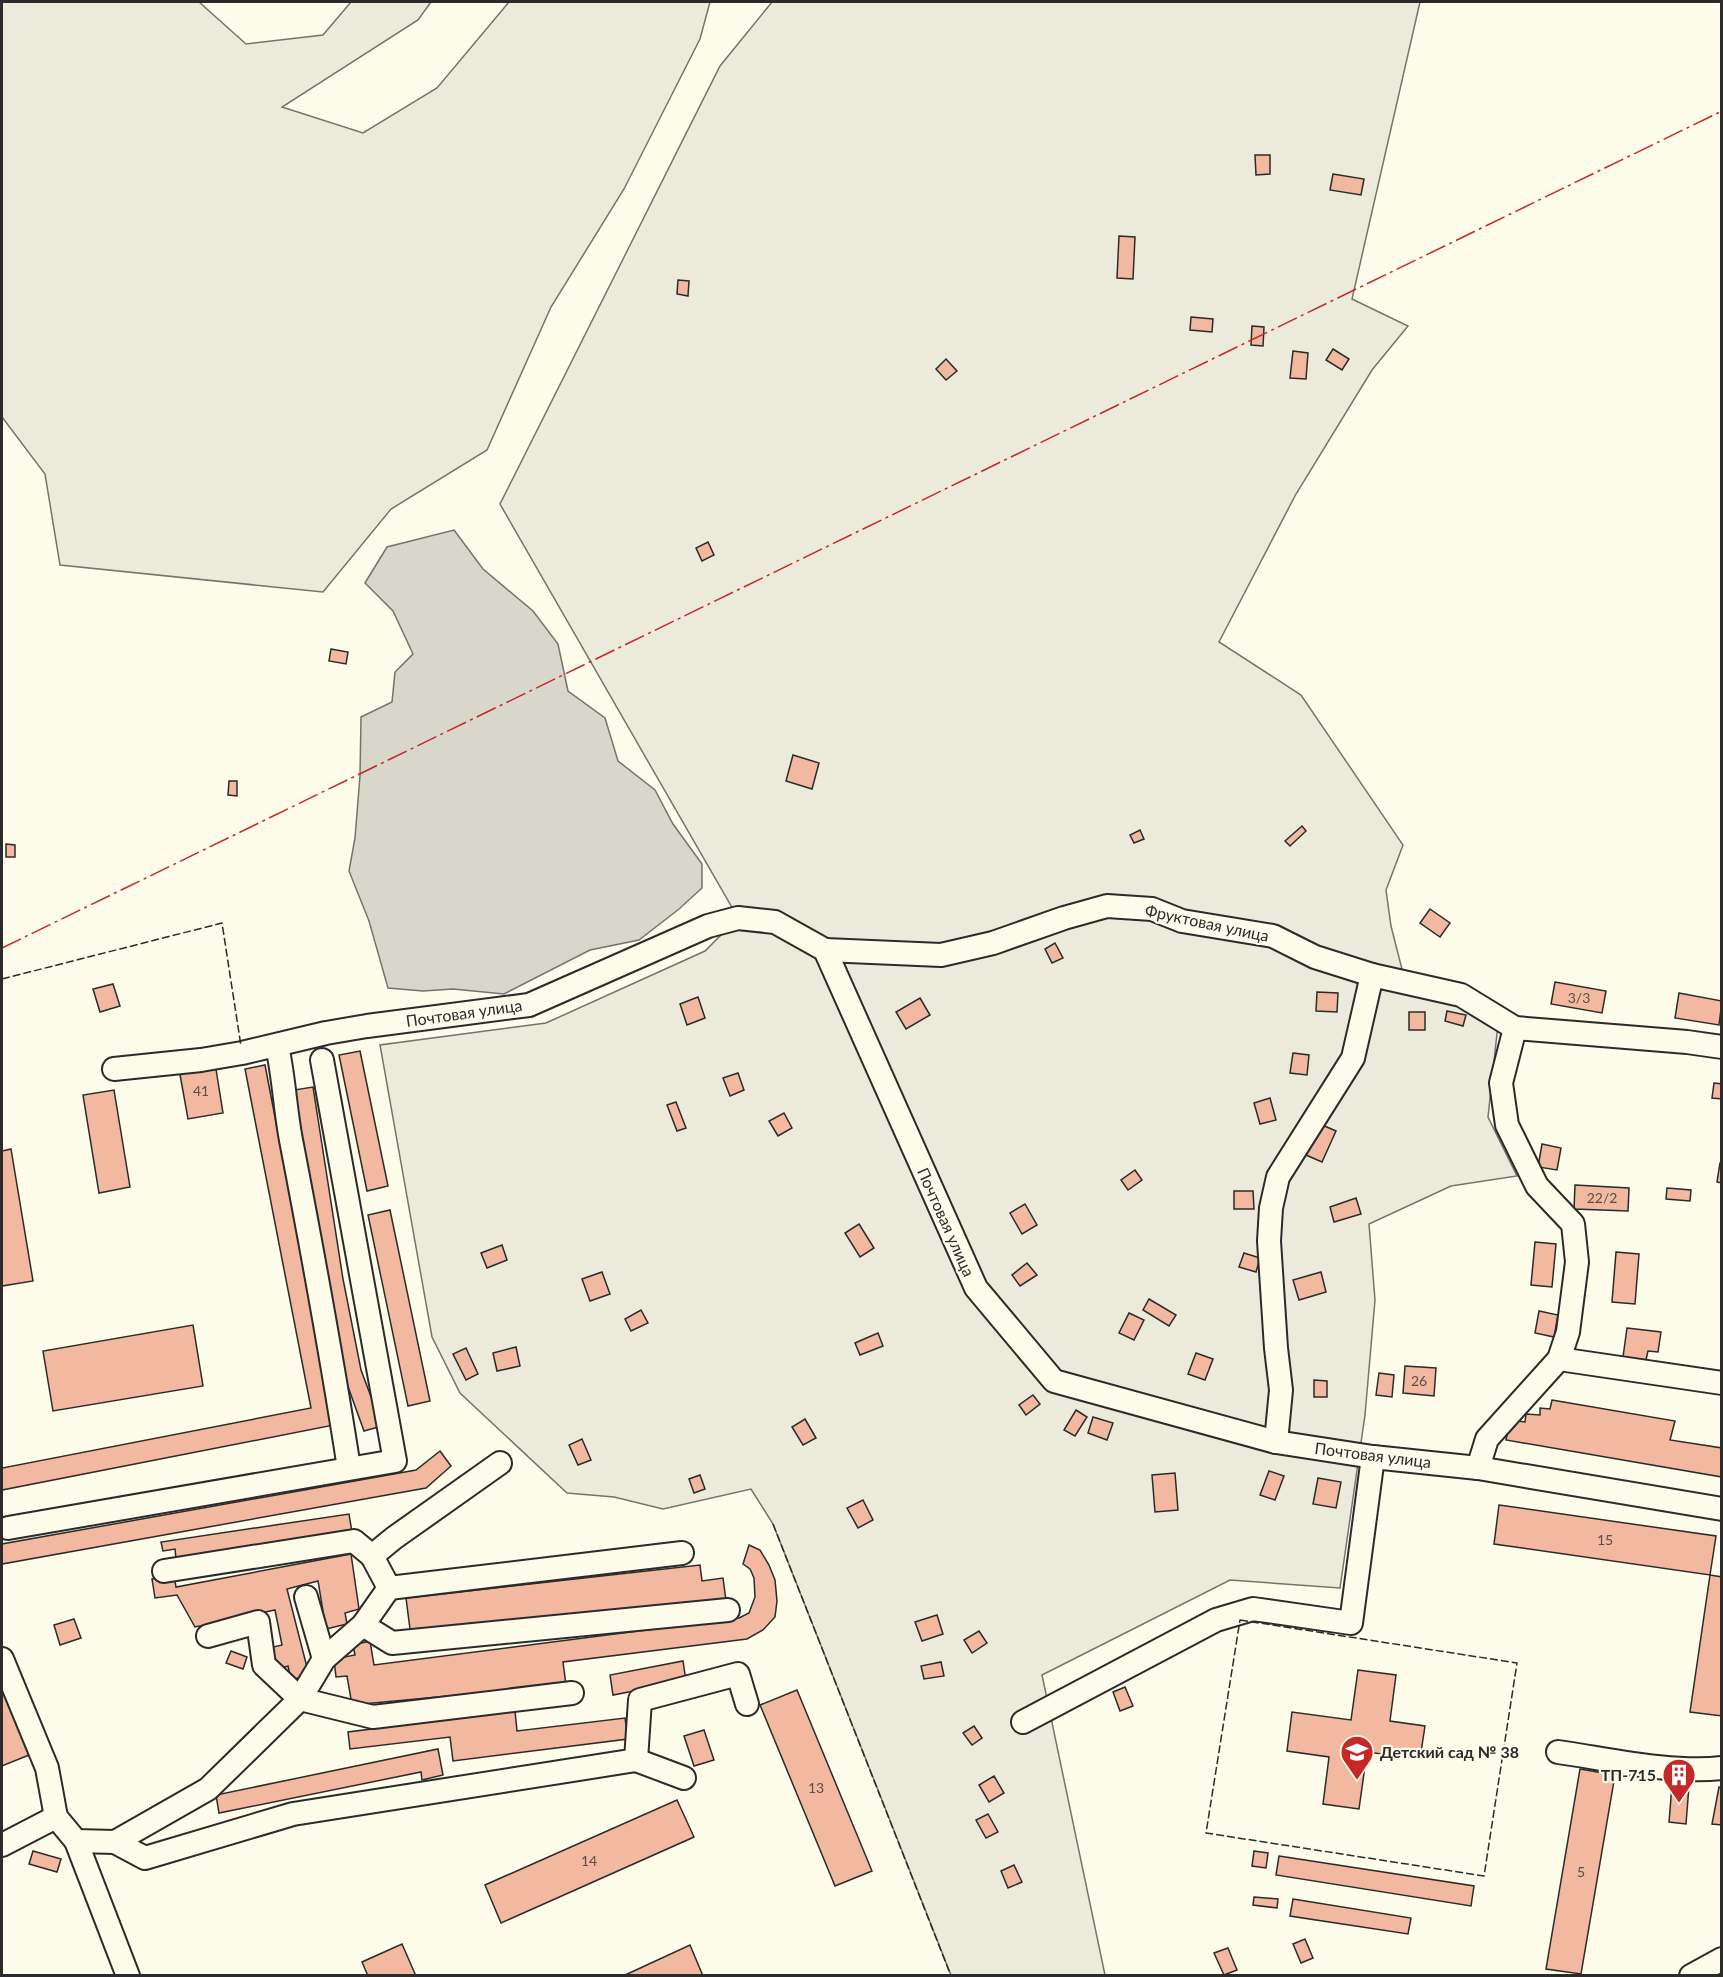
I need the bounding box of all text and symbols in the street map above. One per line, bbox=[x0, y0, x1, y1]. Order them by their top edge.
street label: Фруктовая улица bbox=[1143, 900, 1271, 945]
house number: 3/3 bbox=[1568, 989, 1590, 1006]
street label: Почтовая улица bbox=[405, 995, 523, 1030]
house number: 41 bbox=[193, 1082, 209, 1099]
street label: Почтовая улица bbox=[914, 1164, 979, 1279]
house number: 22/2 bbox=[1587, 1189, 1617, 1206]
house number: 26 bbox=[1411, 1372, 1427, 1389]
street label: Почтовая улица bbox=[1314, 1438, 1432, 1471]
house number: 15 bbox=[1597, 1531, 1613, 1548]
school or university icon: Детский сад № 38 bbox=[1339, 1734, 1375, 1781]
place label: Детский сад № 38 bbox=[1380, 1742, 1519, 1761]
building icon: ТП-715 bbox=[1661, 1757, 1697, 1804]
place label: ТП-715 bbox=[1601, 1765, 1656, 1784]
house number: 13 bbox=[808, 1779, 824, 1796]
house number: 14 bbox=[581, 1852, 597, 1869]
house number: 5 bbox=[1577, 1863, 1585, 1880]

